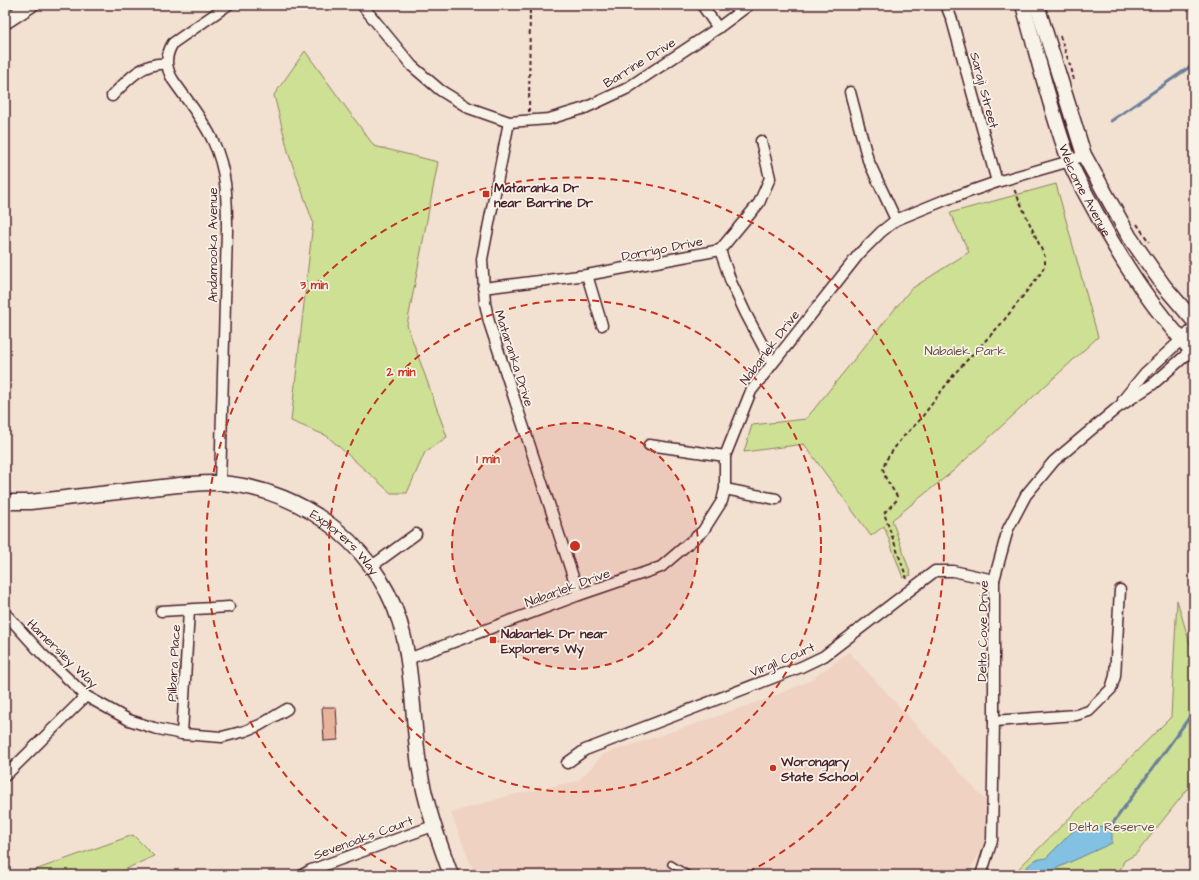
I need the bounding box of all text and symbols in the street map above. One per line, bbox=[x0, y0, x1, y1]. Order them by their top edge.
street label: Barrine Drive bbox=[600, 33, 679, 92]
street label: Saraji Street bbox=[965, 50, 1003, 131]
street label: Welcome Avenue bbox=[1054, 142, 1115, 240]
place label: Mataranka Dr near Barrine Dr bbox=[494, 179, 594, 212]
street label: Andamooka Avenue bbox=[204, 188, 222, 302]
marker: Mataranka Dr near Barrine Dr bbox=[481, 189, 491, 199]
street label: Dorrigo Drive bbox=[620, 232, 705, 267]
text: 3 min bbox=[299, 277, 328, 294]
street label: Nabarlek Drive bbox=[736, 306, 804, 389]
street label: Mataranka Drive bbox=[490, 308, 538, 409]
park label: Nabalek Park bbox=[924, 342, 1006, 360]
text: 2 min bbox=[386, 364, 415, 381]
text: 1 min bbox=[476, 451, 500, 468]
street label: Explorers Way bbox=[306, 505, 383, 580]
centre of rings bbox=[568, 539, 582, 553]
street label: Nabarlek Drive bbox=[522, 564, 612, 612]
street label: Delta Cove Drive bbox=[973, 580, 993, 682]
street label: Hamersley Way bbox=[22, 615, 102, 693]
street label: Pilbara Place bbox=[163, 624, 185, 702]
place label: Nabarlek Dr near Explorers Wy bbox=[501, 625, 608, 659]
marker: Nabarlek Dr near Explorers Wy bbox=[488, 635, 498, 645]
street label: Virgil Court bbox=[747, 638, 819, 683]
place label: Worongary State School bbox=[780, 753, 858, 786]
marker: Worongary State School bbox=[768, 763, 778, 773]
street label: Sevenoaks Court bbox=[311, 811, 416, 864]
park label: Delta Reserve bbox=[1069, 818, 1155, 836]

